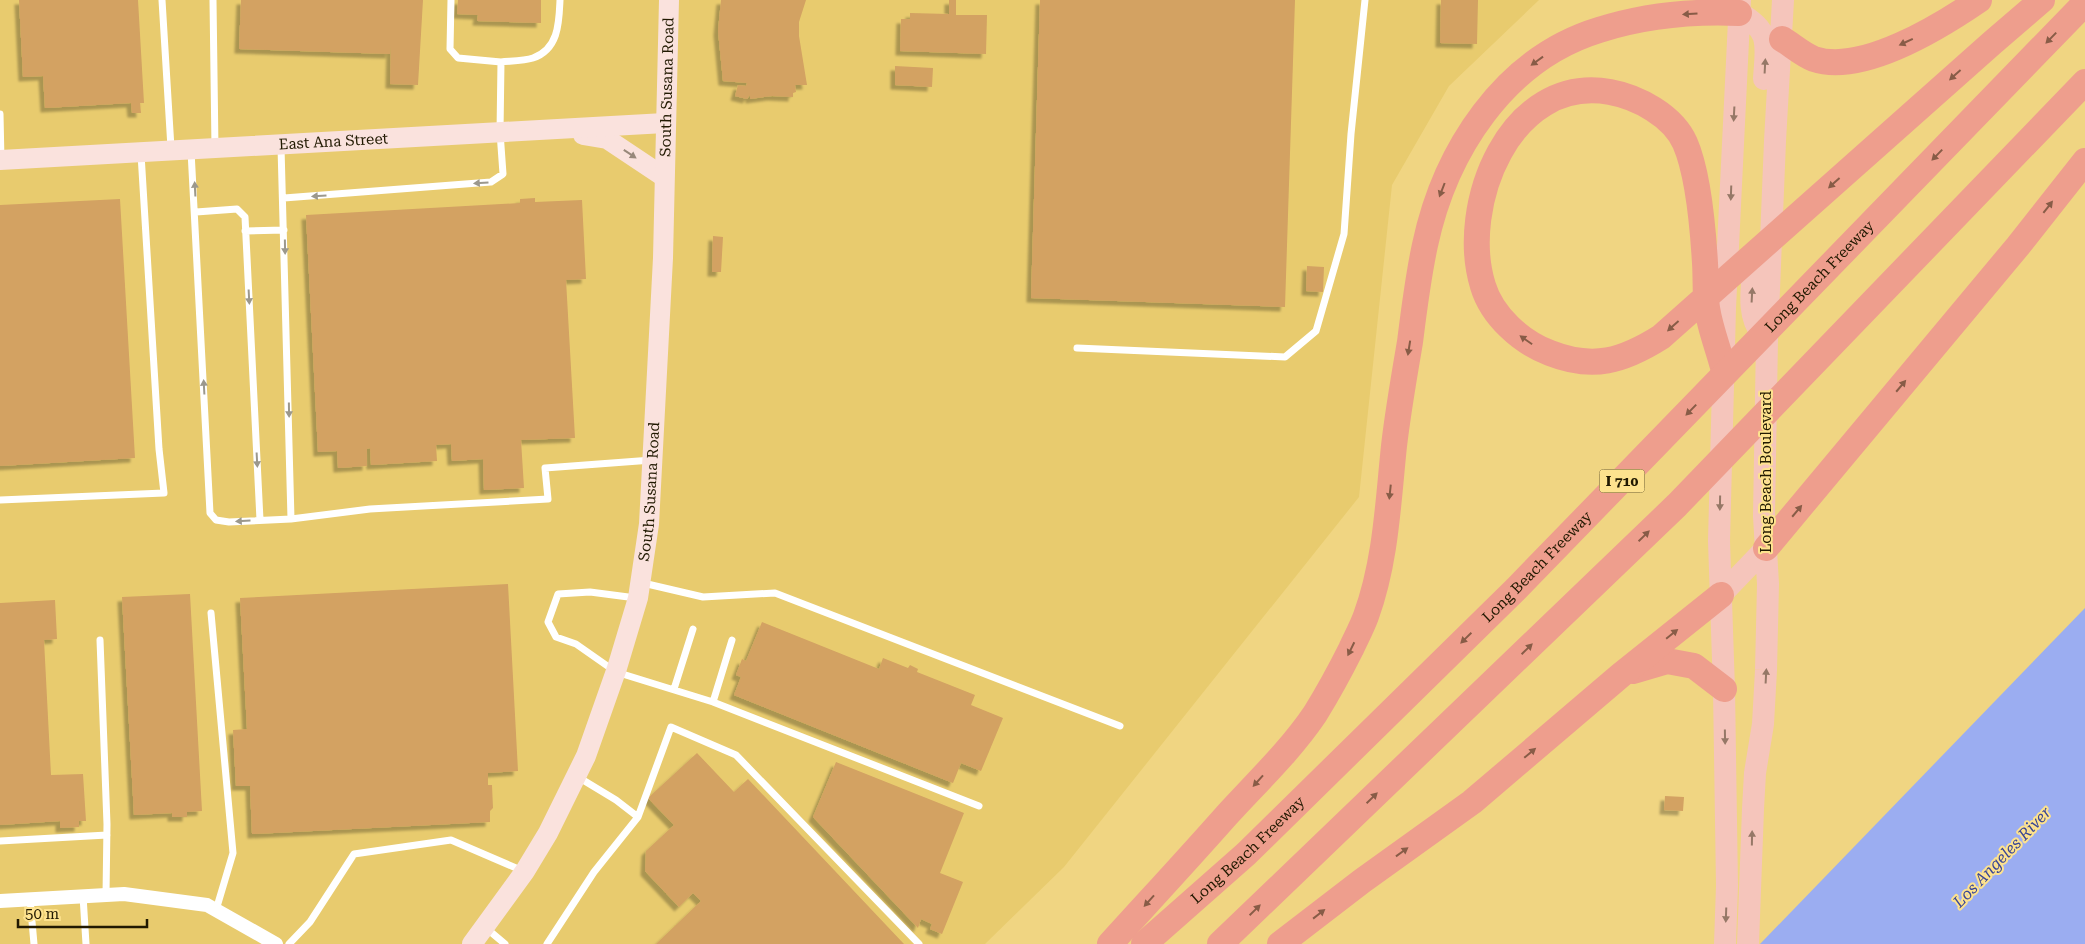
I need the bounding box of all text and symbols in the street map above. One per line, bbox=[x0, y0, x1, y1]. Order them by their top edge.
one-way arrow bbox=[1682, 11, 1698, 19]
street label: South Susana Road bbox=[656, 17, 678, 157]
one-way arrow bbox=[2045, 32, 2057, 44]
one-way arrow bbox=[1899, 38, 1913, 46]
one-way arrow bbox=[1530, 56, 1544, 66]
one-way arrow bbox=[1761, 58, 1769, 74]
one-way arrow bbox=[1949, 70, 1962, 81]
one-way arrow bbox=[1730, 106, 1738, 122]
street label: East Ana Street bbox=[278, 129, 389, 153]
one-way arrow bbox=[1932, 148, 1944, 160]
one-way arrow bbox=[623, 149, 636, 159]
one-way arrow bbox=[1828, 177, 1840, 189]
one-way arrow bbox=[473, 180, 489, 188]
one-way arrow bbox=[190, 181, 198, 197]
one-way arrow bbox=[1438, 182, 1445, 197]
one-way arrow bbox=[1726, 185, 1734, 201]
one-way arrow bbox=[311, 192, 327, 200]
one-way arrow bbox=[2042, 201, 2053, 214]
street label: Long Beach Freeway bbox=[1761, 217, 1878, 336]
one-way arrow bbox=[281, 239, 289, 255]
one-way arrow bbox=[1749, 286, 1757, 302]
one-way arrow bbox=[245, 290, 253, 306]
one-way arrow bbox=[1668, 320, 1680, 332]
one-way arrow bbox=[1519, 335, 1533, 345]
one-way arrow bbox=[1404, 340, 1412, 356]
one-way arrow bbox=[199, 378, 207, 394]
one-way arrow bbox=[1895, 380, 1906, 392]
street label: Long Beach Boulevard bbox=[1757, 391, 1775, 553]
one-way arrow bbox=[285, 402, 293, 418]
one-way arrow bbox=[1685, 404, 1697, 416]
street label: South Susana Road bbox=[635, 421, 663, 562]
one-way arrow bbox=[253, 452, 261, 468]
road number: I 710 bbox=[1600, 470, 1644, 492]
one-way arrow bbox=[1385, 484, 1393, 500]
one-way arrow bbox=[1716, 496, 1724, 512]
one-way arrow bbox=[1791, 505, 1802, 517]
street label: Long Beach Freeway bbox=[1478, 507, 1596, 626]
one-way arrow bbox=[234, 518, 250, 526]
one-way arrow bbox=[1638, 530, 1650, 542]
one-way arrow bbox=[1665, 628, 1678, 639]
one-way arrow bbox=[1460, 632, 1472, 644]
one-way arrow bbox=[1347, 641, 1355, 656]
one-way arrow bbox=[1521, 643, 1533, 655]
one-way arrow bbox=[1763, 668, 1771, 684]
one-way arrow bbox=[1721, 730, 1729, 746]
one-way arrow bbox=[1523, 747, 1536, 758]
one-way arrow bbox=[1253, 775, 1264, 788]
one-way arrow bbox=[1366, 792, 1378, 804]
street label: Long Beach Freeway bbox=[1187, 793, 1308, 907]
water label: Los Angeles River bbox=[1949, 803, 2055, 912]
one-way arrow bbox=[1748, 829, 1756, 845]
one-way arrow bbox=[1395, 847, 1409, 857]
one-way arrow bbox=[1143, 895, 1155, 907]
scale bar bbox=[18, 896, 146, 928]
one-way arrow bbox=[1248, 904, 1260, 916]
text: 50 m bbox=[25, 905, 60, 923]
one-way arrow bbox=[1722, 907, 1730, 923]
one-way arrow bbox=[1312, 909, 1325, 920]

